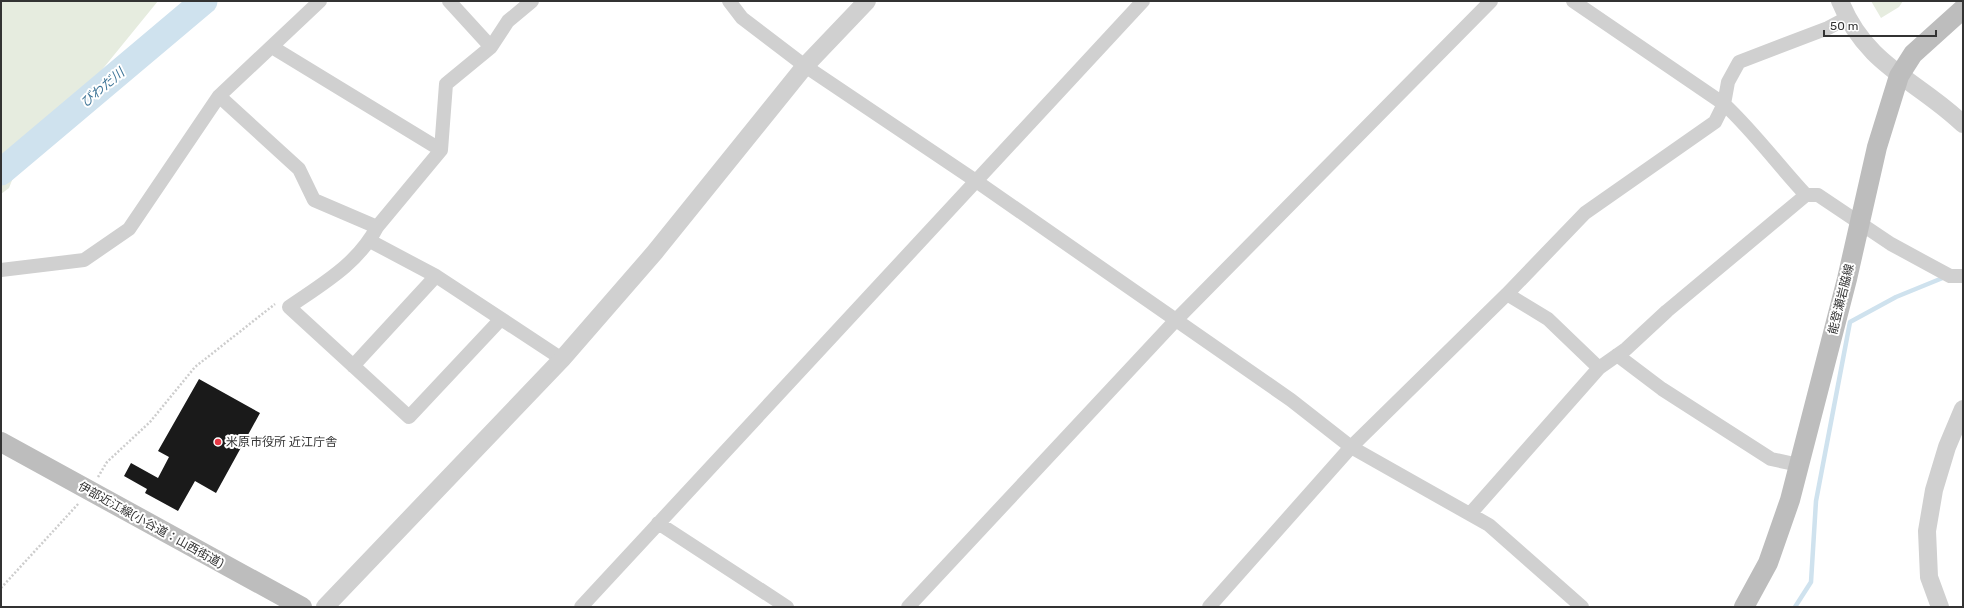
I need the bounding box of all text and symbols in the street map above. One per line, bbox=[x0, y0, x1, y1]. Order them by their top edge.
scale bar bbox=[1824, 12, 1936, 38]
text: 50 m bbox=[1830, 19, 1858, 33]
water label: びわだ川 bbox=[78, 64, 129, 110]
street label: 能登瀬岩脇線 bbox=[1825, 262, 1857, 336]
place label: 米原市役所 近江庁舎 bbox=[226, 435, 337, 449]
marker: 米原市役所 近江庁舎 bbox=[213, 437, 223, 447]
street label: 伊部近江線(小谷道：山西街道) bbox=[76, 479, 226, 571]

